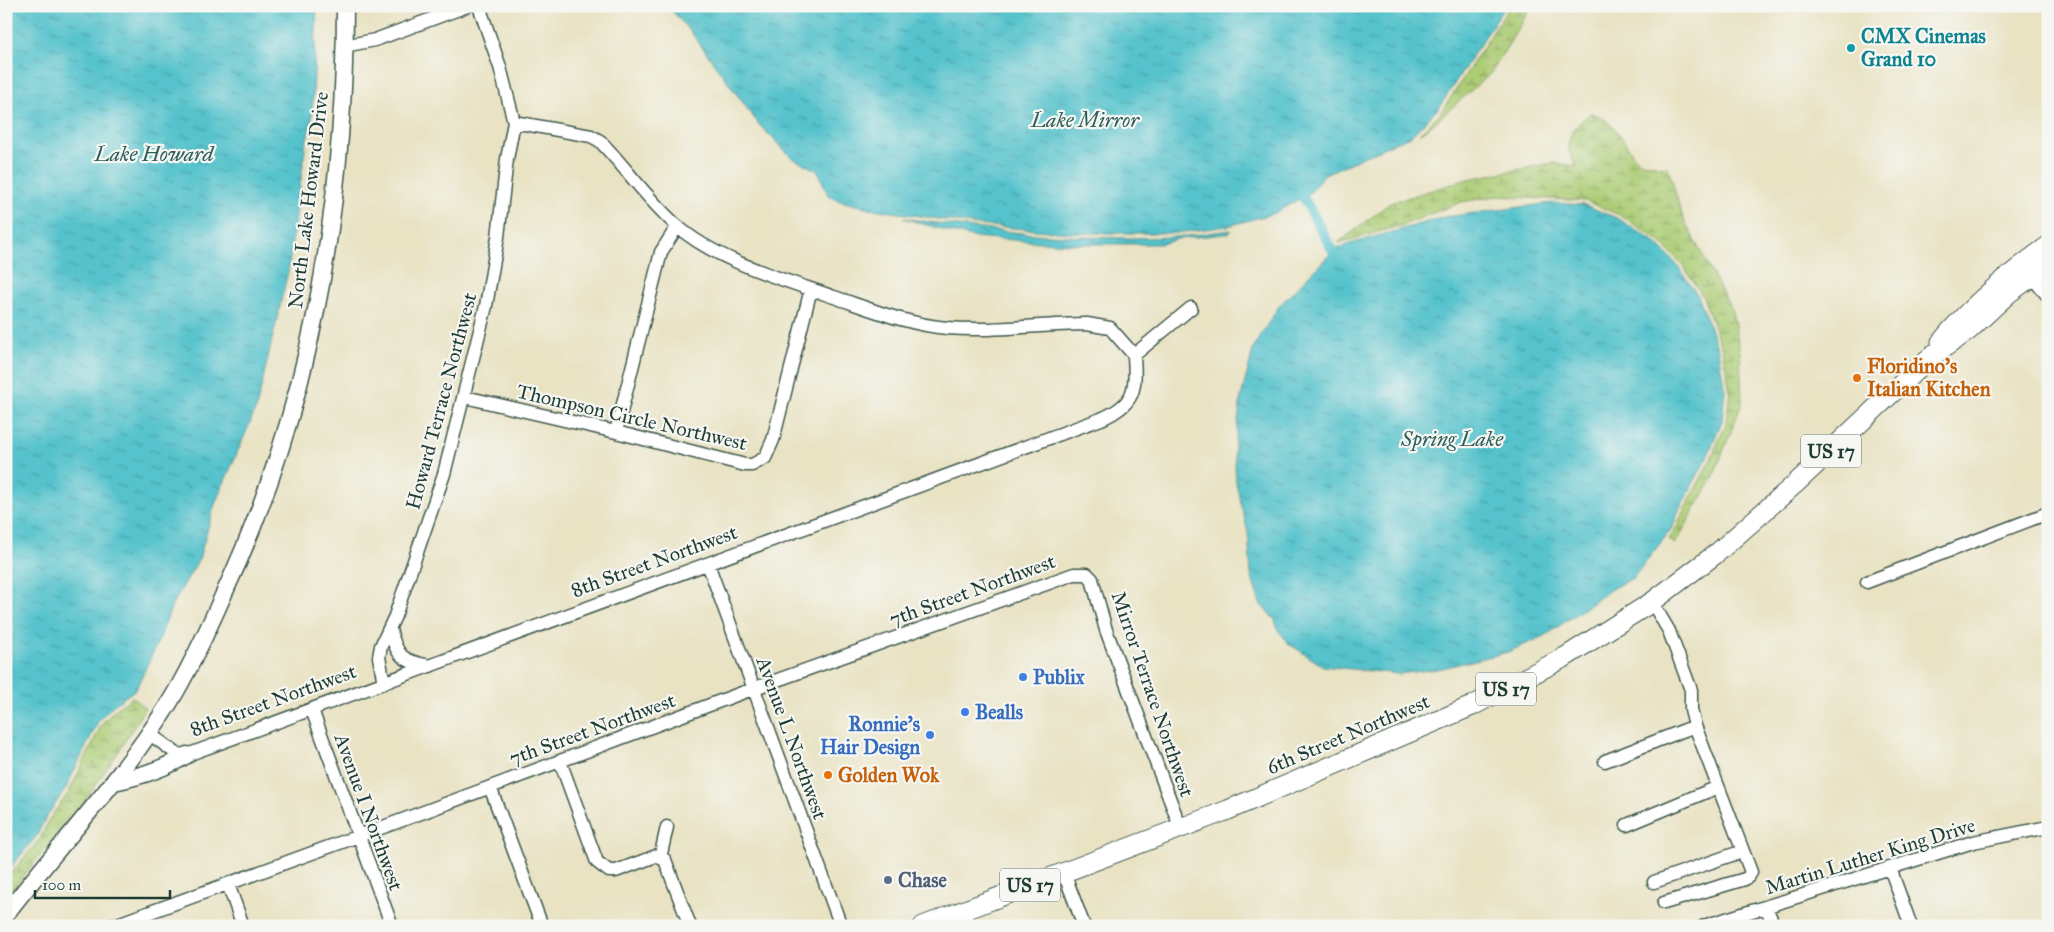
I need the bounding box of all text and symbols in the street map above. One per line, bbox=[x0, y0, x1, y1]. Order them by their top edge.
place label: CMX Cinemas Grand 10 bbox=[1861, 24, 1987, 71]
marker: CMX Cinemas Grand 10 bbox=[1845, 42, 1857, 54]
street label: North Lake Howard Drive bbox=[283, 90, 333, 310]
water label: Lake Mirror bbox=[1030, 107, 1140, 133]
water label: Lake Howard bbox=[94, 141, 215, 167]
street label: Howard Terrace Northwest bbox=[401, 290, 481, 512]
place label: Floridino’s Italian Kitchen bbox=[1867, 354, 1991, 401]
marker: Floridino’s Italian Kitchen bbox=[1851, 372, 1863, 384]
street label: Thompson Circle Northwest bbox=[515, 379, 749, 455]
water label: Spring Lake bbox=[1400, 426, 1504, 452]
road number: US 17 bbox=[1801, 434, 1861, 468]
street label: 8th Street Northwest bbox=[568, 520, 740, 602]
street label: 7th Street Northwest bbox=[886, 549, 1058, 631]
street label: Mirror Terrace Northwest bbox=[1107, 588, 1199, 800]
street label: Avenue L Northwest bbox=[751, 652, 833, 823]
street label: 8th Street Northwest bbox=[187, 659, 359, 741]
place label: Publix bbox=[1033, 665, 1086, 689]
marker: Publix bbox=[1017, 671, 1029, 683]
road number: US 17 bbox=[1476, 672, 1536, 706]
street label: 7th Street Northwest bbox=[506, 688, 678, 770]
street label: 6th Street Northwest bbox=[1263, 689, 1433, 779]
place label: Bealls bbox=[975, 700, 1024, 724]
marker: Bealls bbox=[959, 706, 971, 718]
place label: Ronnie's Hair Design bbox=[820, 712, 921, 760]
street label: Avenue I Northwest bbox=[329, 729, 409, 894]
marker: Ronnie's Hair Design bbox=[924, 729, 936, 741]
place label: Golden Wok bbox=[838, 763, 940, 787]
marker: Golden Wok bbox=[822, 769, 834, 781]
street label: Martin Luther King Drive bbox=[1762, 813, 1978, 900]
scale bar bbox=[35, 867, 170, 899]
place label: Chase bbox=[898, 868, 947, 892]
road number: US 17 bbox=[1000, 868, 1060, 902]
marker: Chase bbox=[882, 874, 894, 886]
text: 100 m bbox=[42, 876, 82, 894]

